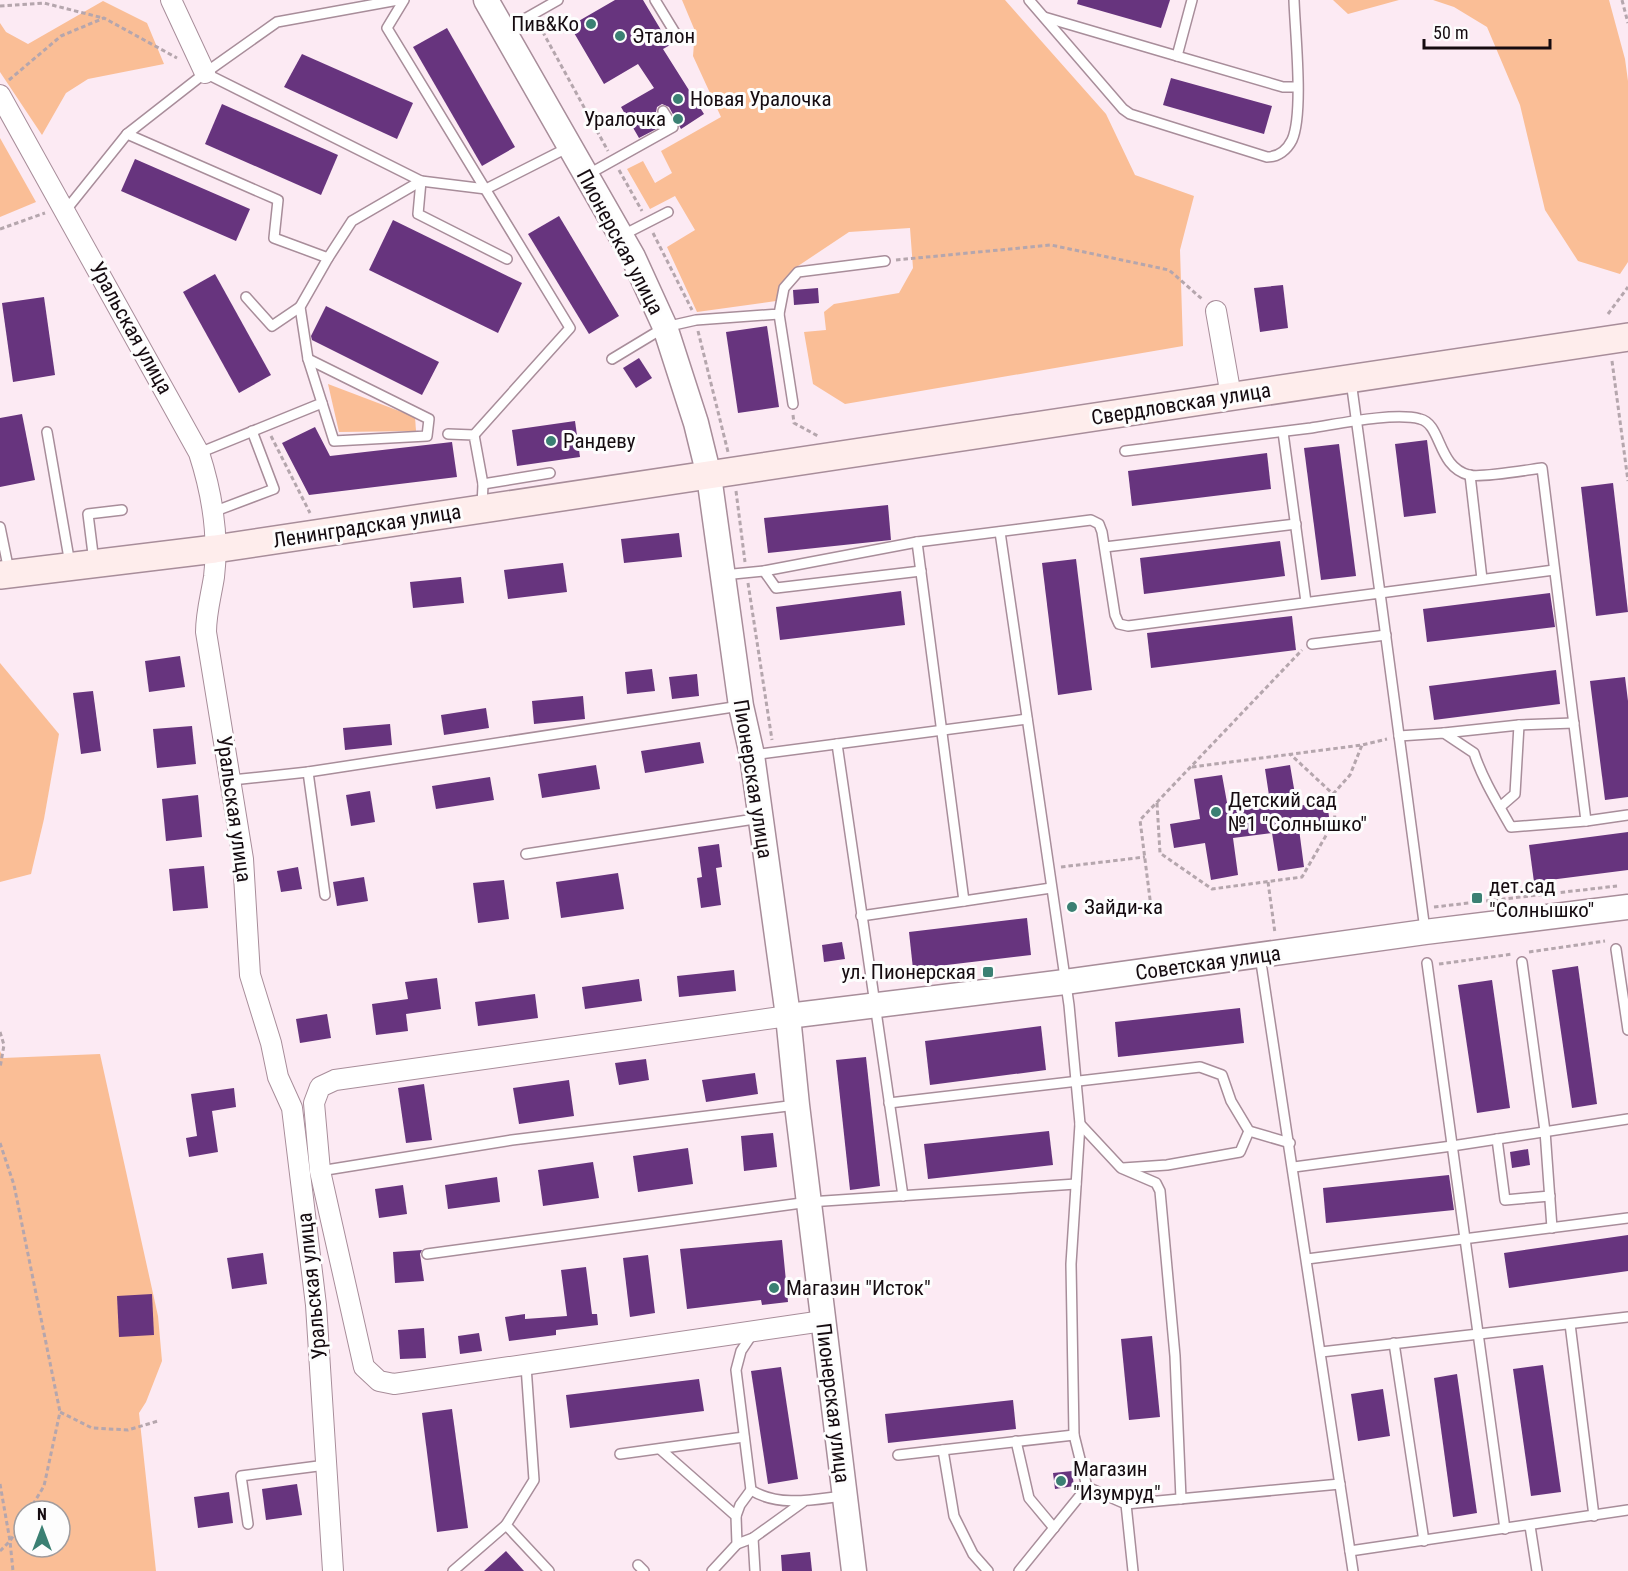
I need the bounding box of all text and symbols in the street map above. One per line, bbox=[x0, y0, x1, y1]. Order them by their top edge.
place label: Пив&Ко bbox=[511, 12, 579, 36]
scale bar bbox=[1424, 12, 1550, 50]
marker: Пив&Ко bbox=[584, 17, 598, 31]
text: 50 m bbox=[1433, 22, 1468, 43]
place label: Эталон bbox=[632, 24, 695, 48]
marker: Эталон bbox=[613, 29, 627, 43]
place label: Новая Уралочка bbox=[690, 87, 832, 111]
marker: Новая Уралочка bbox=[671, 92, 685, 106]
place label: Уралочка bbox=[584, 107, 666, 131]
marker: Уралочка bbox=[671, 112, 685, 126]
street label: Пионерская улица bbox=[572, 165, 668, 319]
street label: Уральская улица bbox=[85, 258, 177, 398]
street label: Свердловская улица bbox=[1090, 378, 1272, 430]
place label: Рандеву bbox=[563, 429, 636, 453]
marker: Рандеву bbox=[544, 434, 558, 448]
street label: Ленинградская улица bbox=[271, 499, 463, 553]
street label: Пионерская улица bbox=[729, 698, 777, 860]
street label: Уральская улица bbox=[212, 734, 256, 884]
place label: Детский сад №1 "Солнышко" bbox=[1228, 788, 1367, 836]
marker: Детский сад №1 "Солнышко" bbox=[1209, 805, 1223, 819]
place label: дет.сад "Солнышко" bbox=[1489, 874, 1594, 922]
marker: дет.сад "Солнышко" bbox=[1470, 891, 1484, 905]
place label: Зайди-ка bbox=[1084, 895, 1163, 919]
marker: Зайди-ка bbox=[1065, 900, 1079, 914]
street label: Советская улица bbox=[1134, 941, 1282, 985]
place label: ул. Пионерская bbox=[841, 960, 976, 984]
marker: ул. Пионерская bbox=[981, 965, 995, 979]
street label: Уральская улица bbox=[292, 1212, 332, 1360]
place label: Магазин "Исток" bbox=[786, 1276, 931, 1300]
marker: Магазин "Исток" bbox=[767, 1281, 781, 1295]
street label: Пионерская улица bbox=[811, 1322, 855, 1484]
place label: Магазин "Изумруд" bbox=[1073, 1457, 1161, 1505]
marker: Магазин "Изумруд" bbox=[1054, 1474, 1068, 1488]
north arrow bbox=[12, 1499, 72, 1559]
text: N bbox=[37, 1505, 47, 1524]

